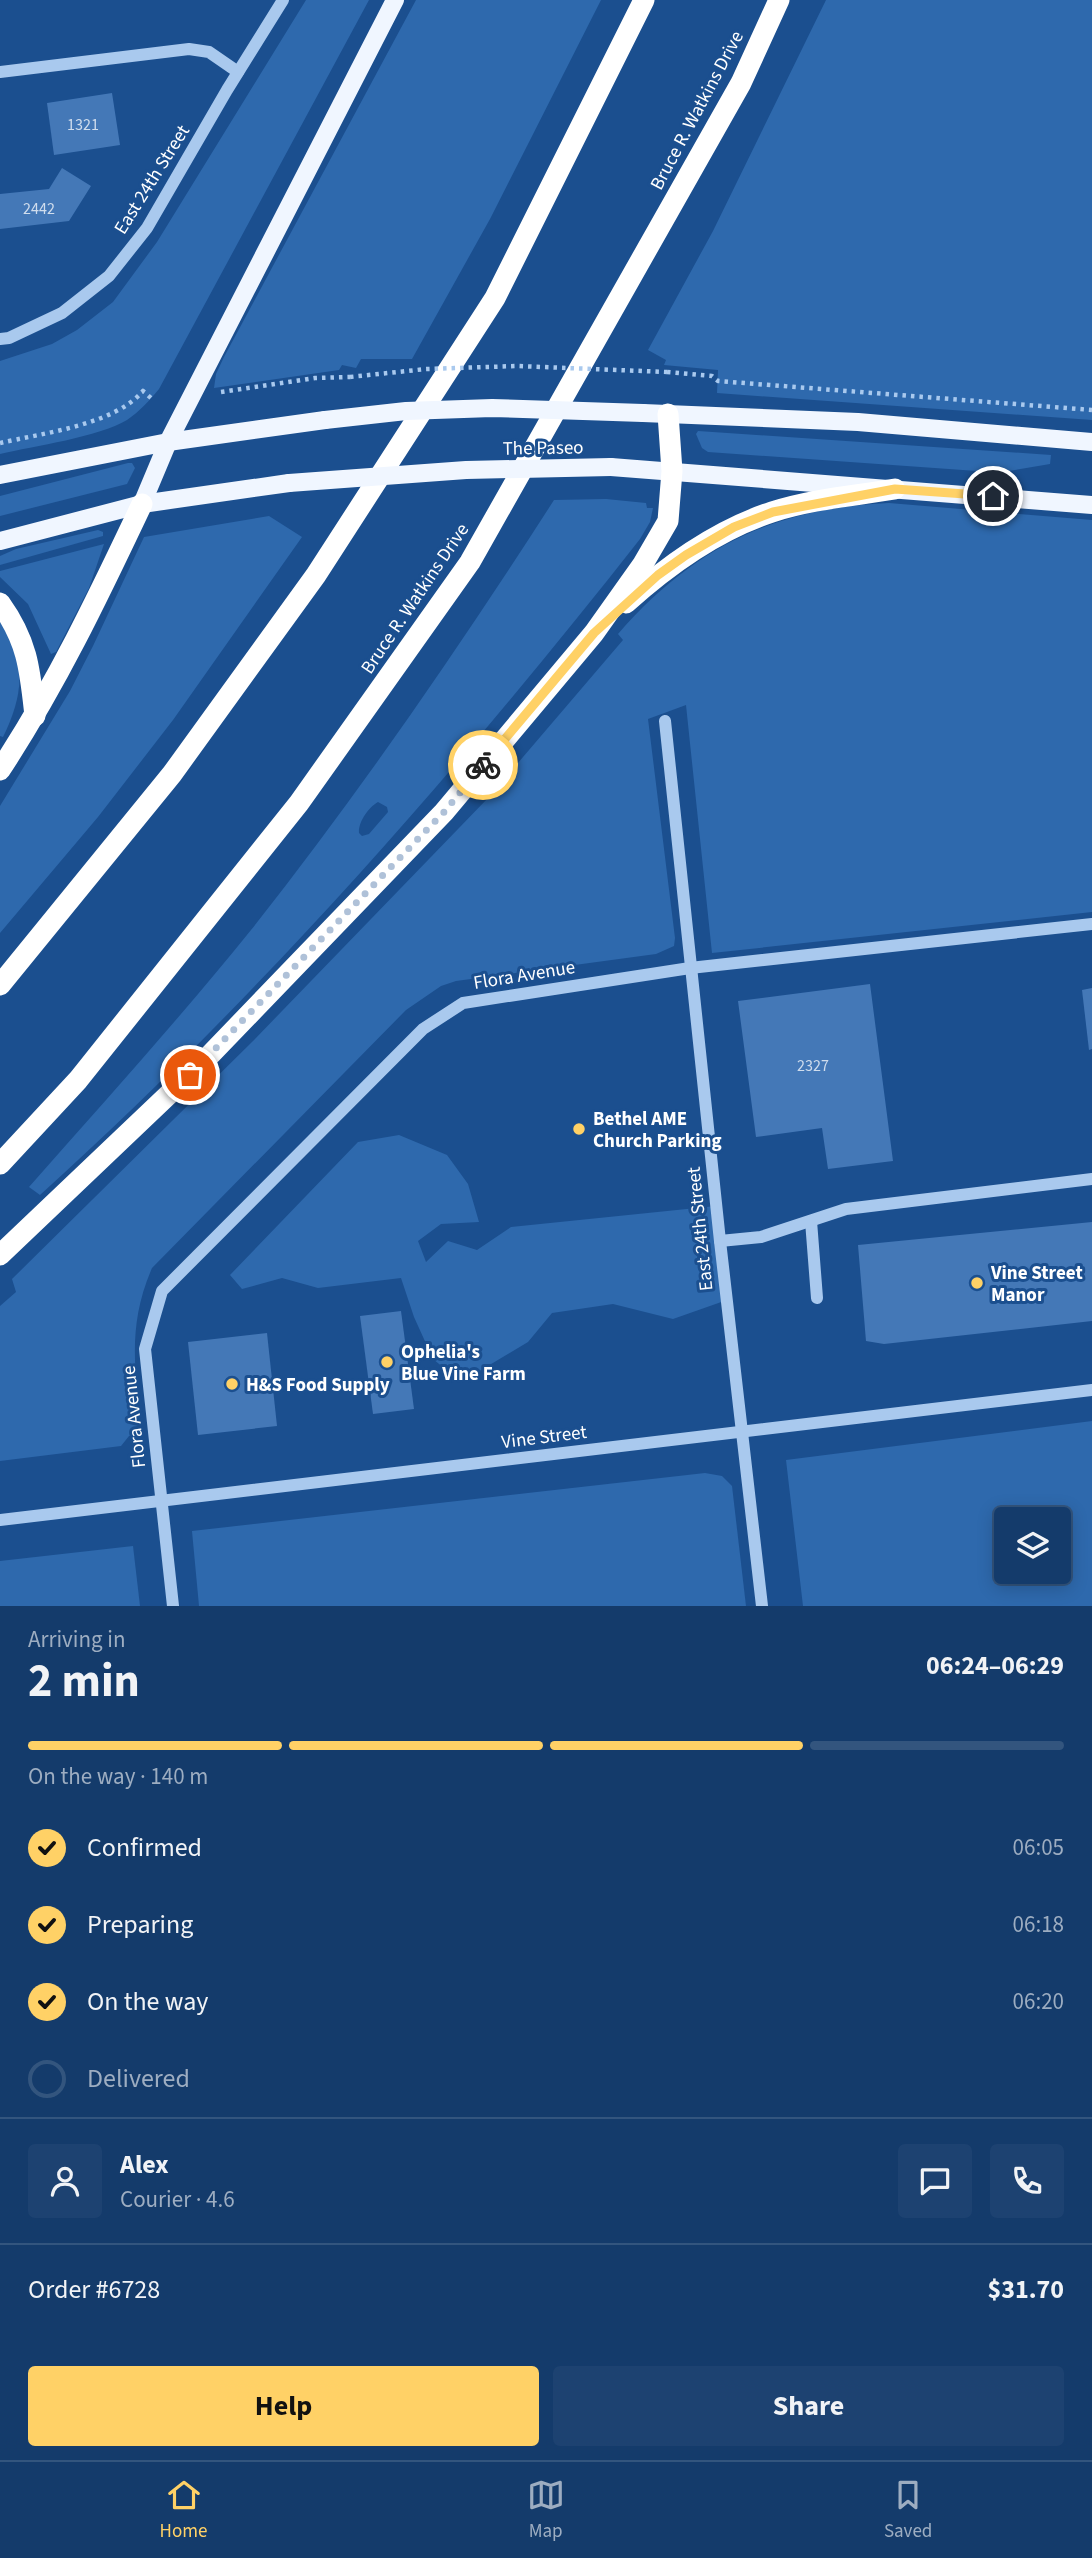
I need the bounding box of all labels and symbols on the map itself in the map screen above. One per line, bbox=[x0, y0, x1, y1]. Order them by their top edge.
street label: Bruce R. Watkins Drive bbox=[644, 26, 751, 195]
house number: 1321 bbox=[67, 114, 99, 136]
street label: East 24th Street bbox=[108, 119, 197, 240]
house number: 2442 bbox=[23, 198, 55, 220]
street label: The Paseo bbox=[502, 434, 584, 463]
pin bbox=[963, 466, 1023, 526]
street label: Bruce R. Watkins Drive bbox=[355, 518, 476, 680]
courier bbox=[448, 730, 518, 800]
street label: Flora Avenue bbox=[471, 954, 577, 997]
pin bbox=[160, 1045, 220, 1105]
house number: 2327 bbox=[797, 1055, 829, 1077]
place label: Bethel AME Church Parking bbox=[593, 1106, 722, 1155]
marker: Bethel AME Church Parking bbox=[571, 1121, 587, 1137]
street label: East 24th Street bbox=[681, 1165, 720, 1292]
place label: Vine Street Manor bbox=[990, 1260, 1083, 1309]
marker: Vine Street Manor bbox=[969, 1275, 985, 1291]
place label: Ophelia's Blue Vine Farm bbox=[401, 1339, 526, 1388]
marker: Ophelia's Blue Vine Farm bbox=[379, 1354, 395, 1370]
street label: Flora Avenue bbox=[116, 1364, 153, 1469]
place label: H&S Food Supply bbox=[246, 1372, 390, 1399]
marker: H&S Food Supply bbox=[224, 1376, 240, 1392]
street label: Vine Street bbox=[500, 1419, 589, 1456]

